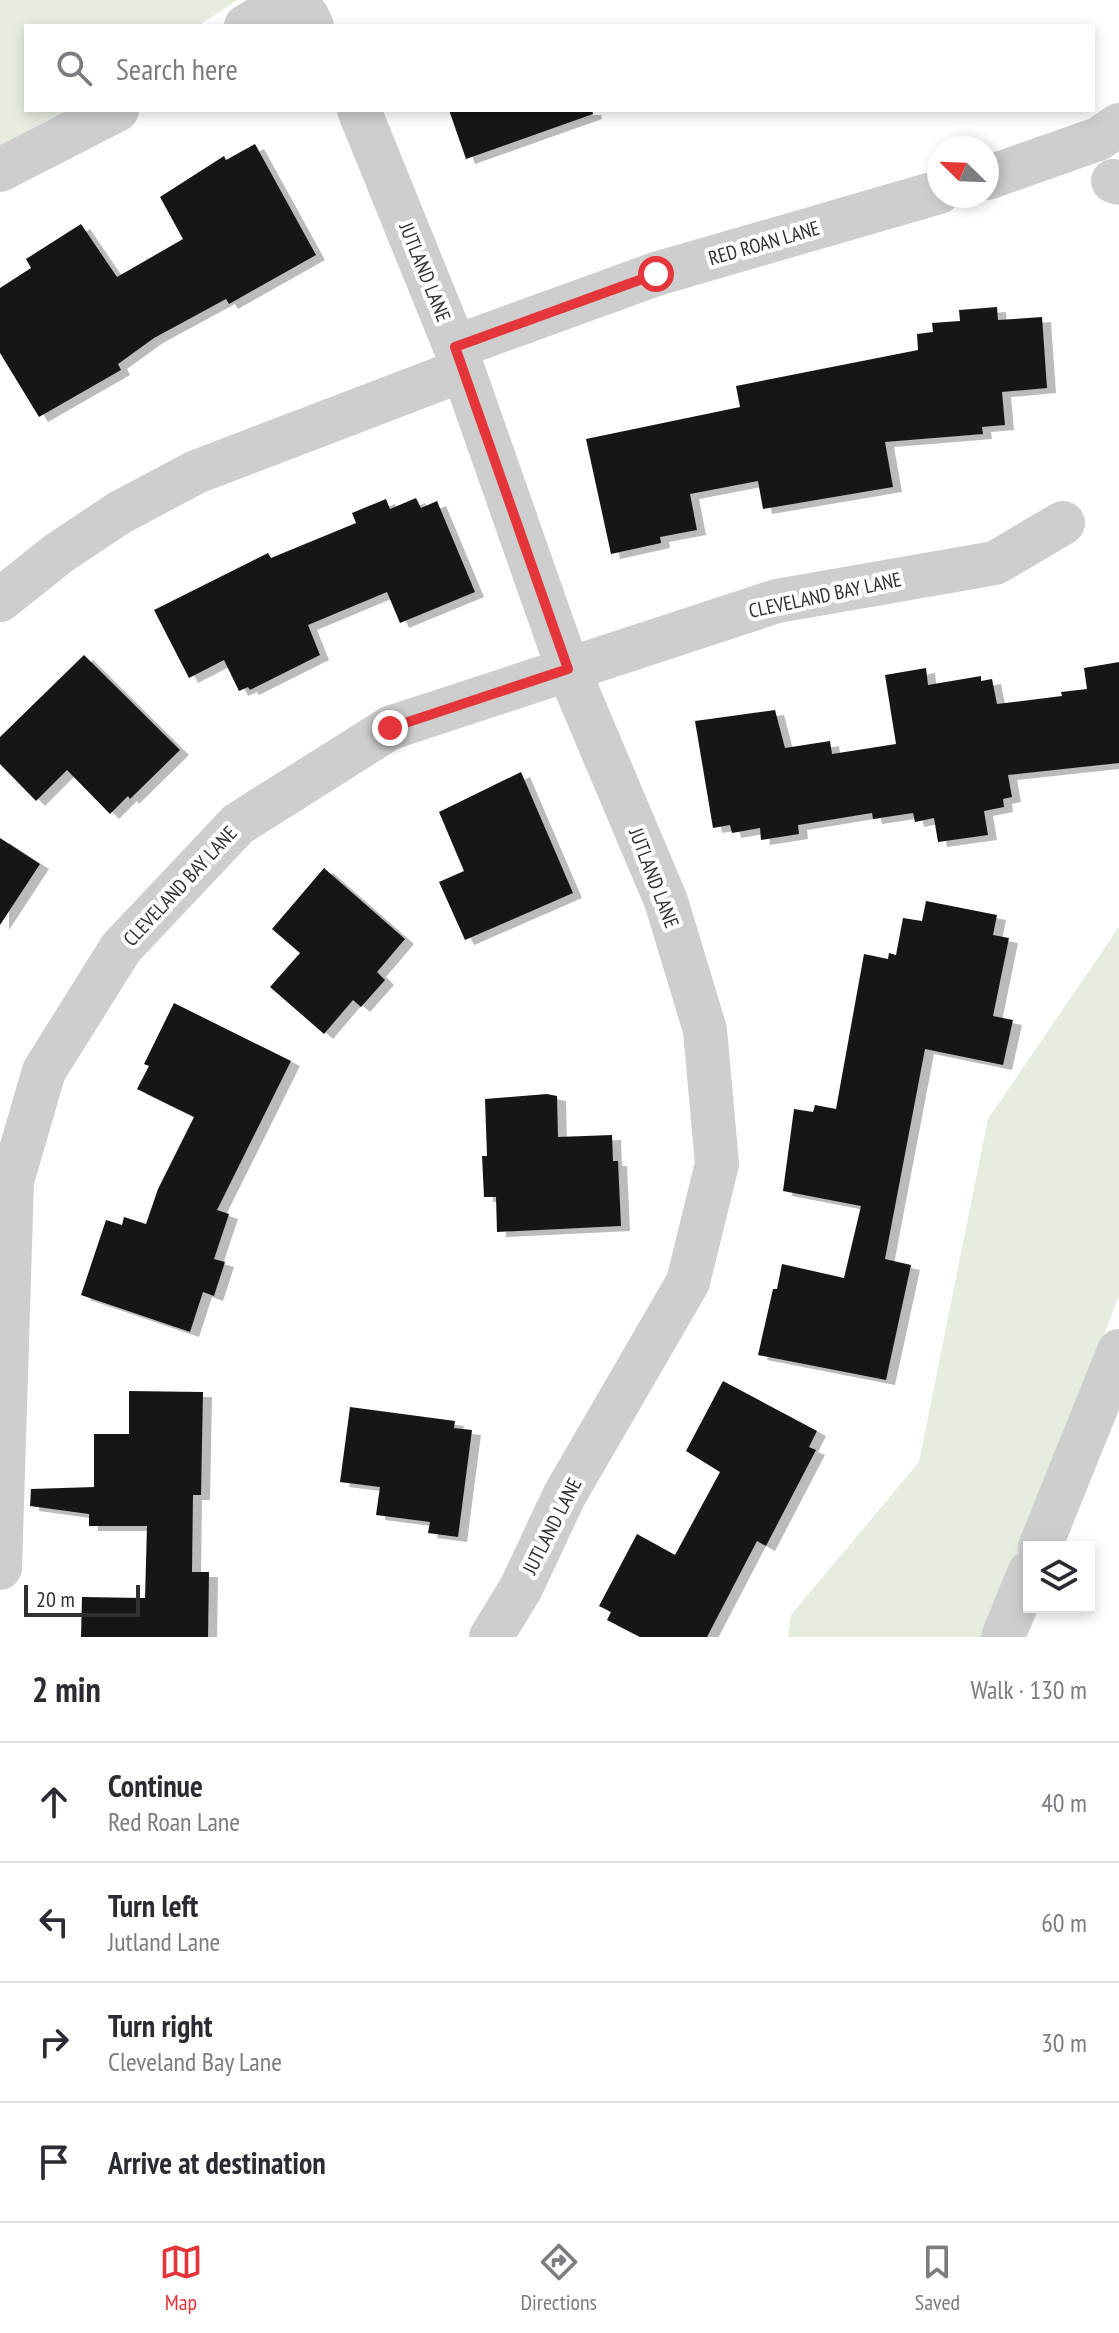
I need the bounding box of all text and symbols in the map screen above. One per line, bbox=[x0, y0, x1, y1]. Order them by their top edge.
search box bbox=[24, 24, 1095, 112]
icon: search bbox=[52, 46, 96, 90]
text: Search here bbox=[116, 49, 238, 88]
north arrow bbox=[927, 136, 999, 208]
street label: RED ROAN LANE bbox=[706, 215, 822, 271]
street label: JUTLAND LANE bbox=[393, 218, 457, 325]
route start bbox=[638, 256, 674, 292]
street label: CLEVELAND BAY LANE bbox=[746, 566, 904, 624]
route end bbox=[372, 710, 408, 746]
street label: CLEVELAND BAY LANE bbox=[118, 820, 242, 952]
street label: JUTLAND LANE bbox=[623, 823, 685, 932]
street label: JUTLAND LANE bbox=[516, 1473, 587, 1579]
map controls bbox=[1023, 1541, 1095, 1613]
button: layers bbox=[1023, 1541, 1095, 1613]
scale bar bbox=[24, 1581, 140, 1617]
text: 20 m bbox=[36, 1585, 75, 1613]
text: 2 min bbox=[32, 1667, 101, 1711]
text: Walk · 130 m bbox=[970, 1673, 1087, 1706]
text: Continue bbox=[108, 1766, 203, 1805]
icon: ahead bbox=[32, 1780, 76, 1824]
text: 40 m bbox=[1041, 1786, 1087, 1819]
text: Red Roan Lane bbox=[108, 1805, 240, 1838]
text: Turn left bbox=[108, 1886, 198, 1925]
icon: left bbox=[32, 1900, 76, 1944]
text: 60 m bbox=[1041, 1906, 1087, 1939]
text: Jutland Lane bbox=[108, 1925, 220, 1958]
text: Turn right bbox=[108, 2006, 212, 2045]
icon: right bbox=[32, 2020, 76, 2064]
text: 30 m bbox=[1041, 2026, 1087, 2059]
text: Cleveland Bay Lane bbox=[108, 2045, 282, 2078]
icon: arrive bbox=[32, 2140, 76, 2184]
text: Arrive at destination bbox=[108, 2143, 326, 2182]
tab: Map bbox=[159, 2240, 203, 2316]
tab: Directions bbox=[521, 2240, 597, 2316]
tab: Saved bbox=[915, 2240, 960, 2316]

